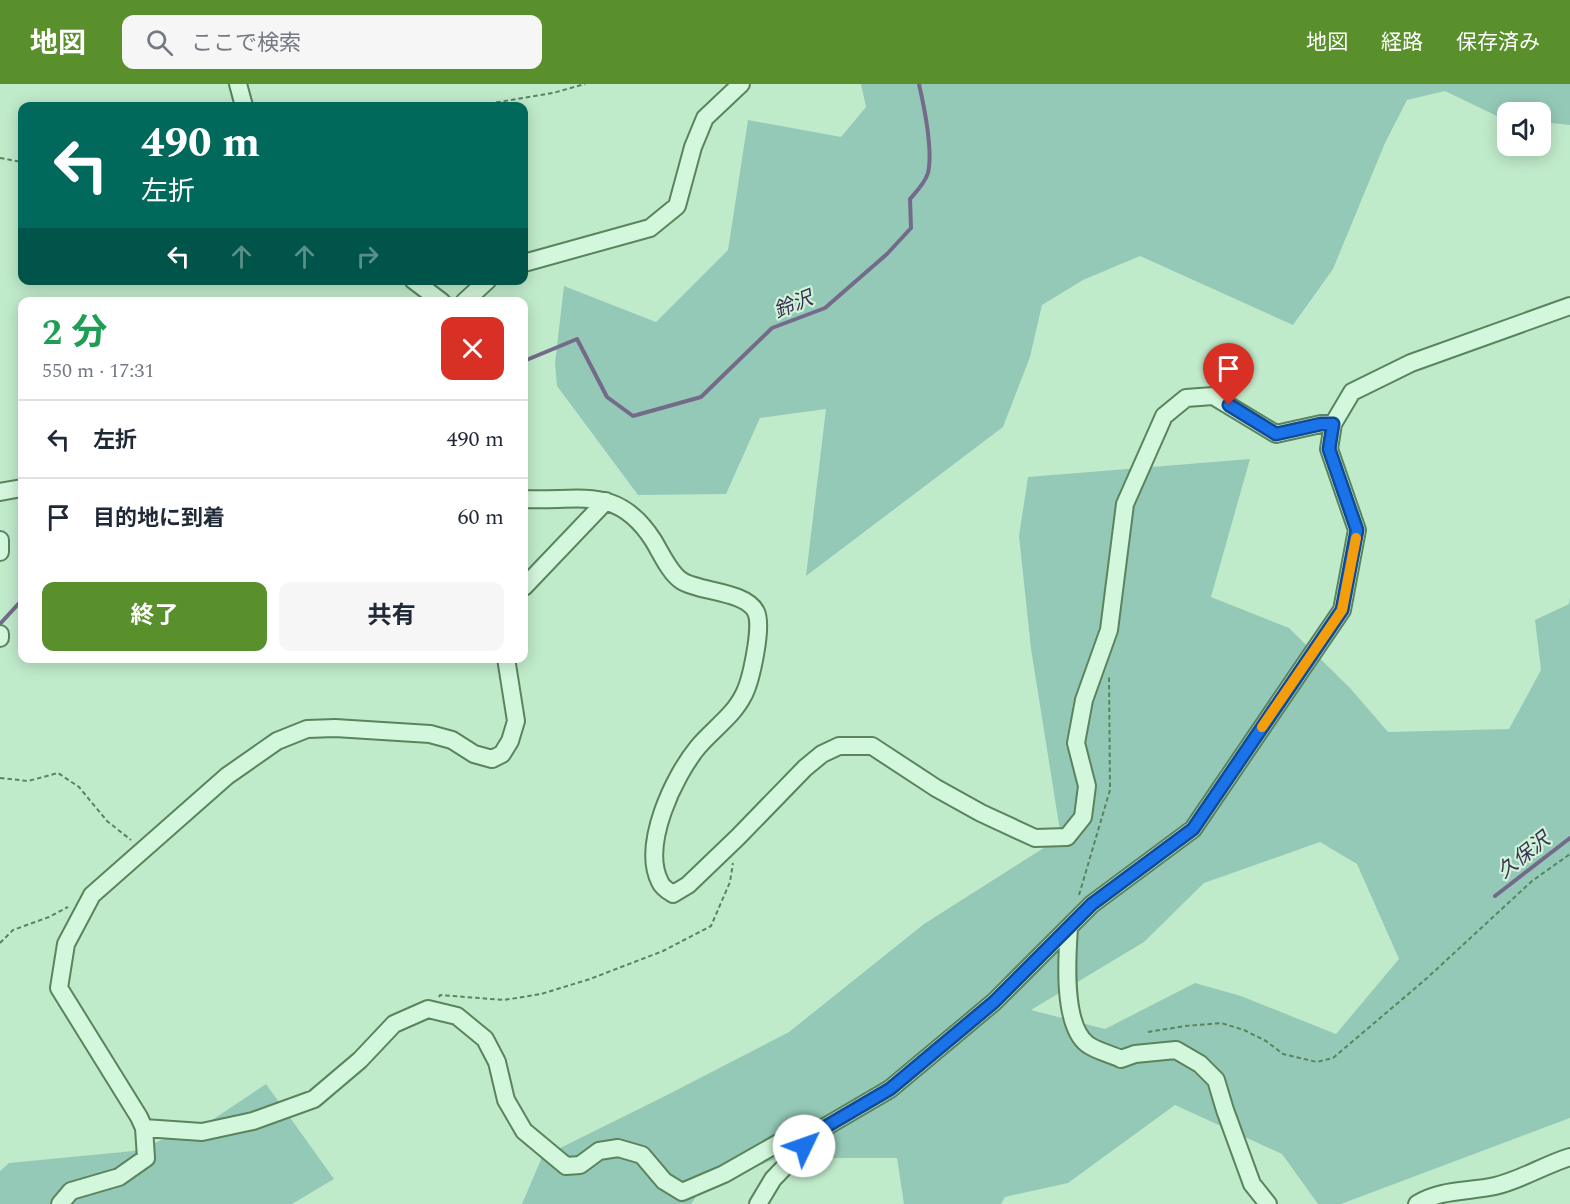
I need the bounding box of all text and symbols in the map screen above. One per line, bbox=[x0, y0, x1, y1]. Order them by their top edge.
search box bbox=[122, 15, 542, 69]
text: 地図 bbox=[30, 22, 86, 65]
icon: search bbox=[143, 26, 176, 59]
text: ここで検索 bbox=[191, 27, 301, 60]
text: 地図 bbox=[1306, 27, 1348, 59]
text: 経路 bbox=[1381, 27, 1423, 59]
text: 保存済み bbox=[1456, 27, 1540, 59]
map controls bbox=[1497, 102, 1551, 156]
button: sound bbox=[1497, 102, 1551, 156]
text: 490 m bbox=[141, 112, 260, 175]
icon: left bbox=[42, 126, 120, 204]
text: 左折 bbox=[141, 171, 195, 213]
icon: left bbox=[162, 240, 195, 273]
icon: ahead bbox=[225, 240, 258, 273]
icon: ahead bbox=[288, 240, 321, 273]
icon: right bbox=[351, 240, 384, 273]
water label: 鈴沢 bbox=[769, 282, 820, 326]
text: 2 分 bbox=[42, 306, 107, 361]
button: close bbox=[441, 317, 504, 380]
pin bbox=[1203, 343, 1254, 405]
icon: arrive bbox=[1212, 352, 1245, 385]
text: 550 m · 17:31 bbox=[42, 356, 154, 386]
icon: left bbox=[42, 423, 75, 456]
text: 490 m bbox=[447, 423, 504, 456]
text: 左折 bbox=[93, 424, 137, 457]
icon: arrive bbox=[42, 501, 75, 534]
text: 60 m bbox=[458, 501, 504, 534]
text: 目的地に到着 bbox=[93, 502, 225, 535]
button: 終了 bbox=[42, 582, 267, 651]
button: 共有 bbox=[279, 582, 504, 651]
water label: 久保沢 bbox=[1491, 824, 1559, 886]
position arrow bbox=[772, 1114, 836, 1178]

